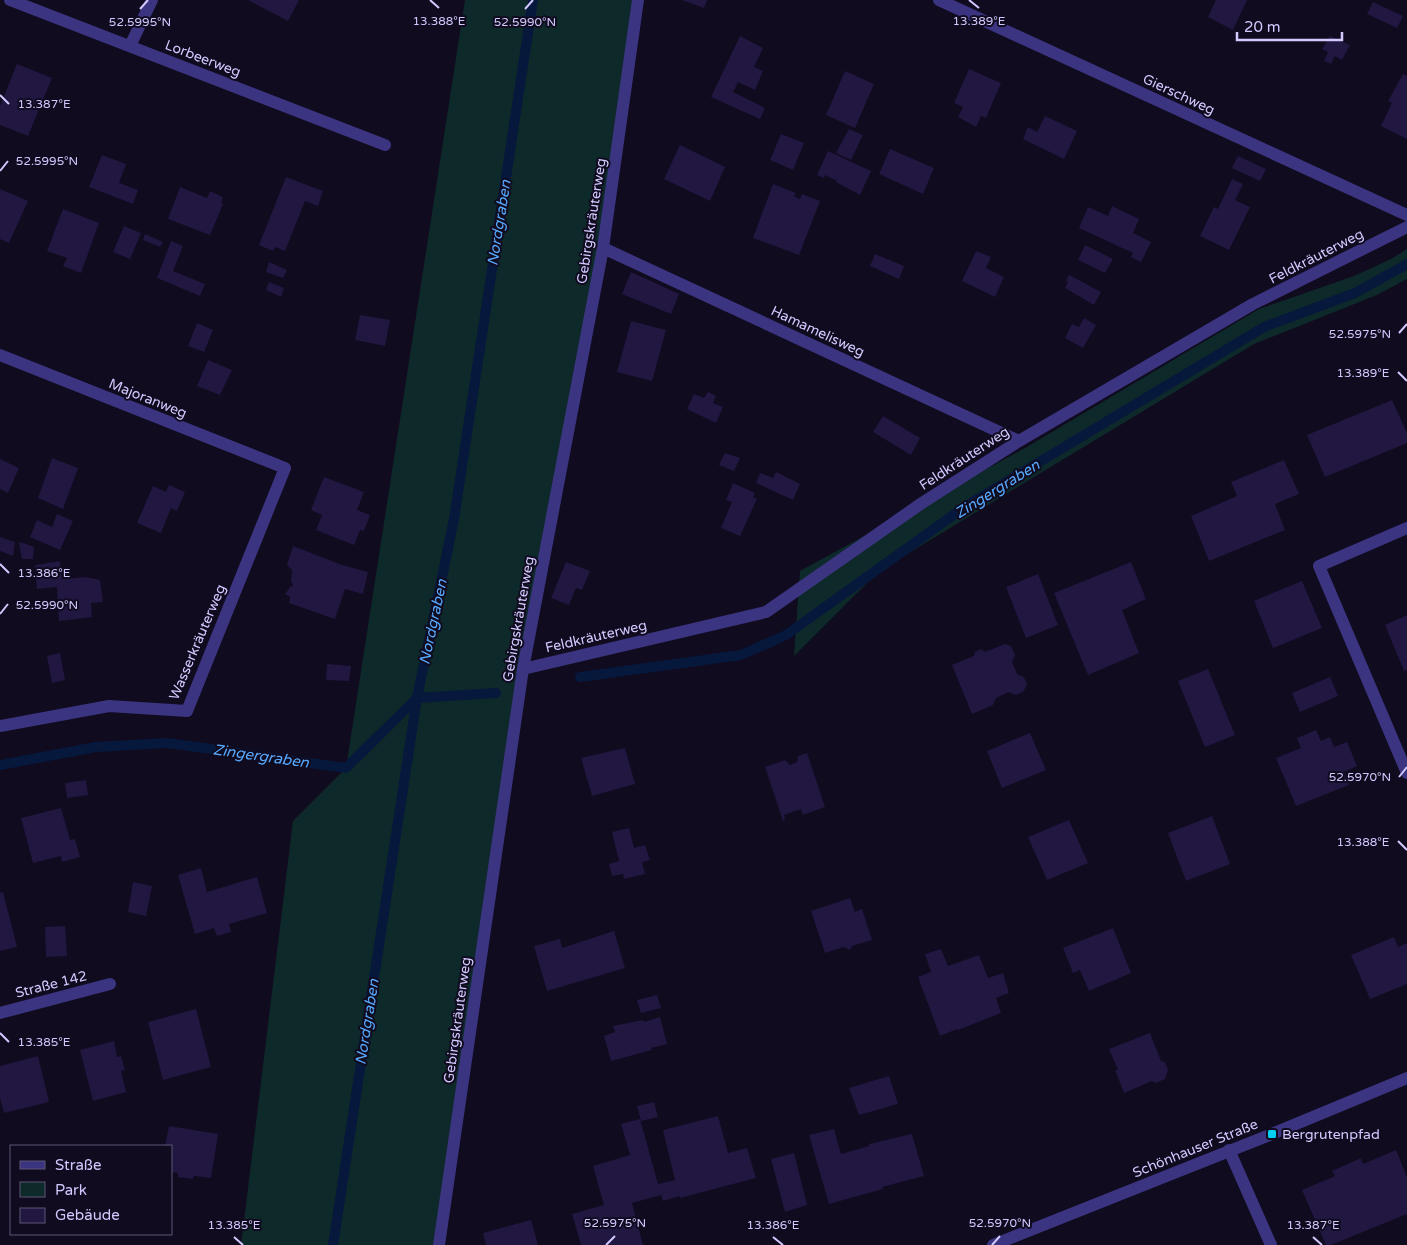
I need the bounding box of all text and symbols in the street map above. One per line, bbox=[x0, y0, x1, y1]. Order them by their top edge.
scale bar bbox=[1237, 10, 1342, 42]
text: 13.388°E bbox=[413, 14, 466, 28]
text: 13.389°E bbox=[953, 14, 1006, 28]
text: 52.5995°N bbox=[109, 15, 171, 29]
text: 52.5990°N bbox=[494, 15, 556, 29]
text: 20 m bbox=[1244, 18, 1281, 36]
street label: Lorbeerweg bbox=[163, 36, 243, 81]
street label: Gierschweg bbox=[1140, 70, 1218, 119]
text: 13.387°E bbox=[17, 97, 71, 111]
text: 52.5995°N bbox=[16, 154, 78, 168]
street label: Gebirgskräuterweg bbox=[573, 157, 610, 285]
water label: Nordgraben bbox=[483, 178, 515, 267]
street label: Feldkräuterweg bbox=[1266, 225, 1366, 288]
street label: Hamamelisweg bbox=[768, 302, 867, 361]
text: 52.5975°N bbox=[1329, 327, 1391, 341]
text: 13.389°E bbox=[1337, 366, 1390, 380]
street label: Majoranweg bbox=[106, 375, 189, 422]
street label: Feldkräuterweg bbox=[916, 423, 1012, 494]
water label: Zingergraben bbox=[951, 455, 1043, 522]
street label: Gebirgskräuterweg bbox=[499, 555, 538, 683]
text: 13.386°E bbox=[18, 566, 71, 580]
water label: Nordgraben bbox=[415, 577, 451, 666]
street label: Wasserkräuterweg bbox=[165, 582, 229, 703]
text: 52.5990°N bbox=[16, 598, 78, 612]
street label: Feldkräuterweg bbox=[544, 617, 649, 656]
water label: Zingergraben bbox=[212, 740, 311, 772]
text: 52.5970°N bbox=[1329, 770, 1391, 784]
text: 13.388°E bbox=[1337, 835, 1390, 849]
street label: Gebirgskräuterweg bbox=[440, 956, 475, 1084]
street label: Straße 142 bbox=[13, 967, 89, 1002]
water label: Nordgraben bbox=[351, 977, 383, 1066]
text: 13.385°E bbox=[18, 1035, 71, 1049]
street label: Schönhauser Straße bbox=[1130, 1116, 1260, 1181]
place label: Bergrutenpfad bbox=[1282, 1126, 1380, 1143]
marker: Bergrutenpfad bbox=[1266, 1128, 1278, 1140]
legend bbox=[10, 1145, 172, 1235]
text: Straße bbox=[55, 1156, 101, 1174]
text: Park bbox=[55, 1181, 87, 1199]
text: Gebäude bbox=[55, 1206, 120, 1224]
text: 52.5975°N bbox=[584, 1216, 646, 1230]
text: 52.5970°N bbox=[969, 1216, 1031, 1230]
text: 13.385°E bbox=[208, 1218, 261, 1232]
text: 13.386°E bbox=[747, 1218, 800, 1232]
text: 13.387°E bbox=[1286, 1218, 1340, 1232]

